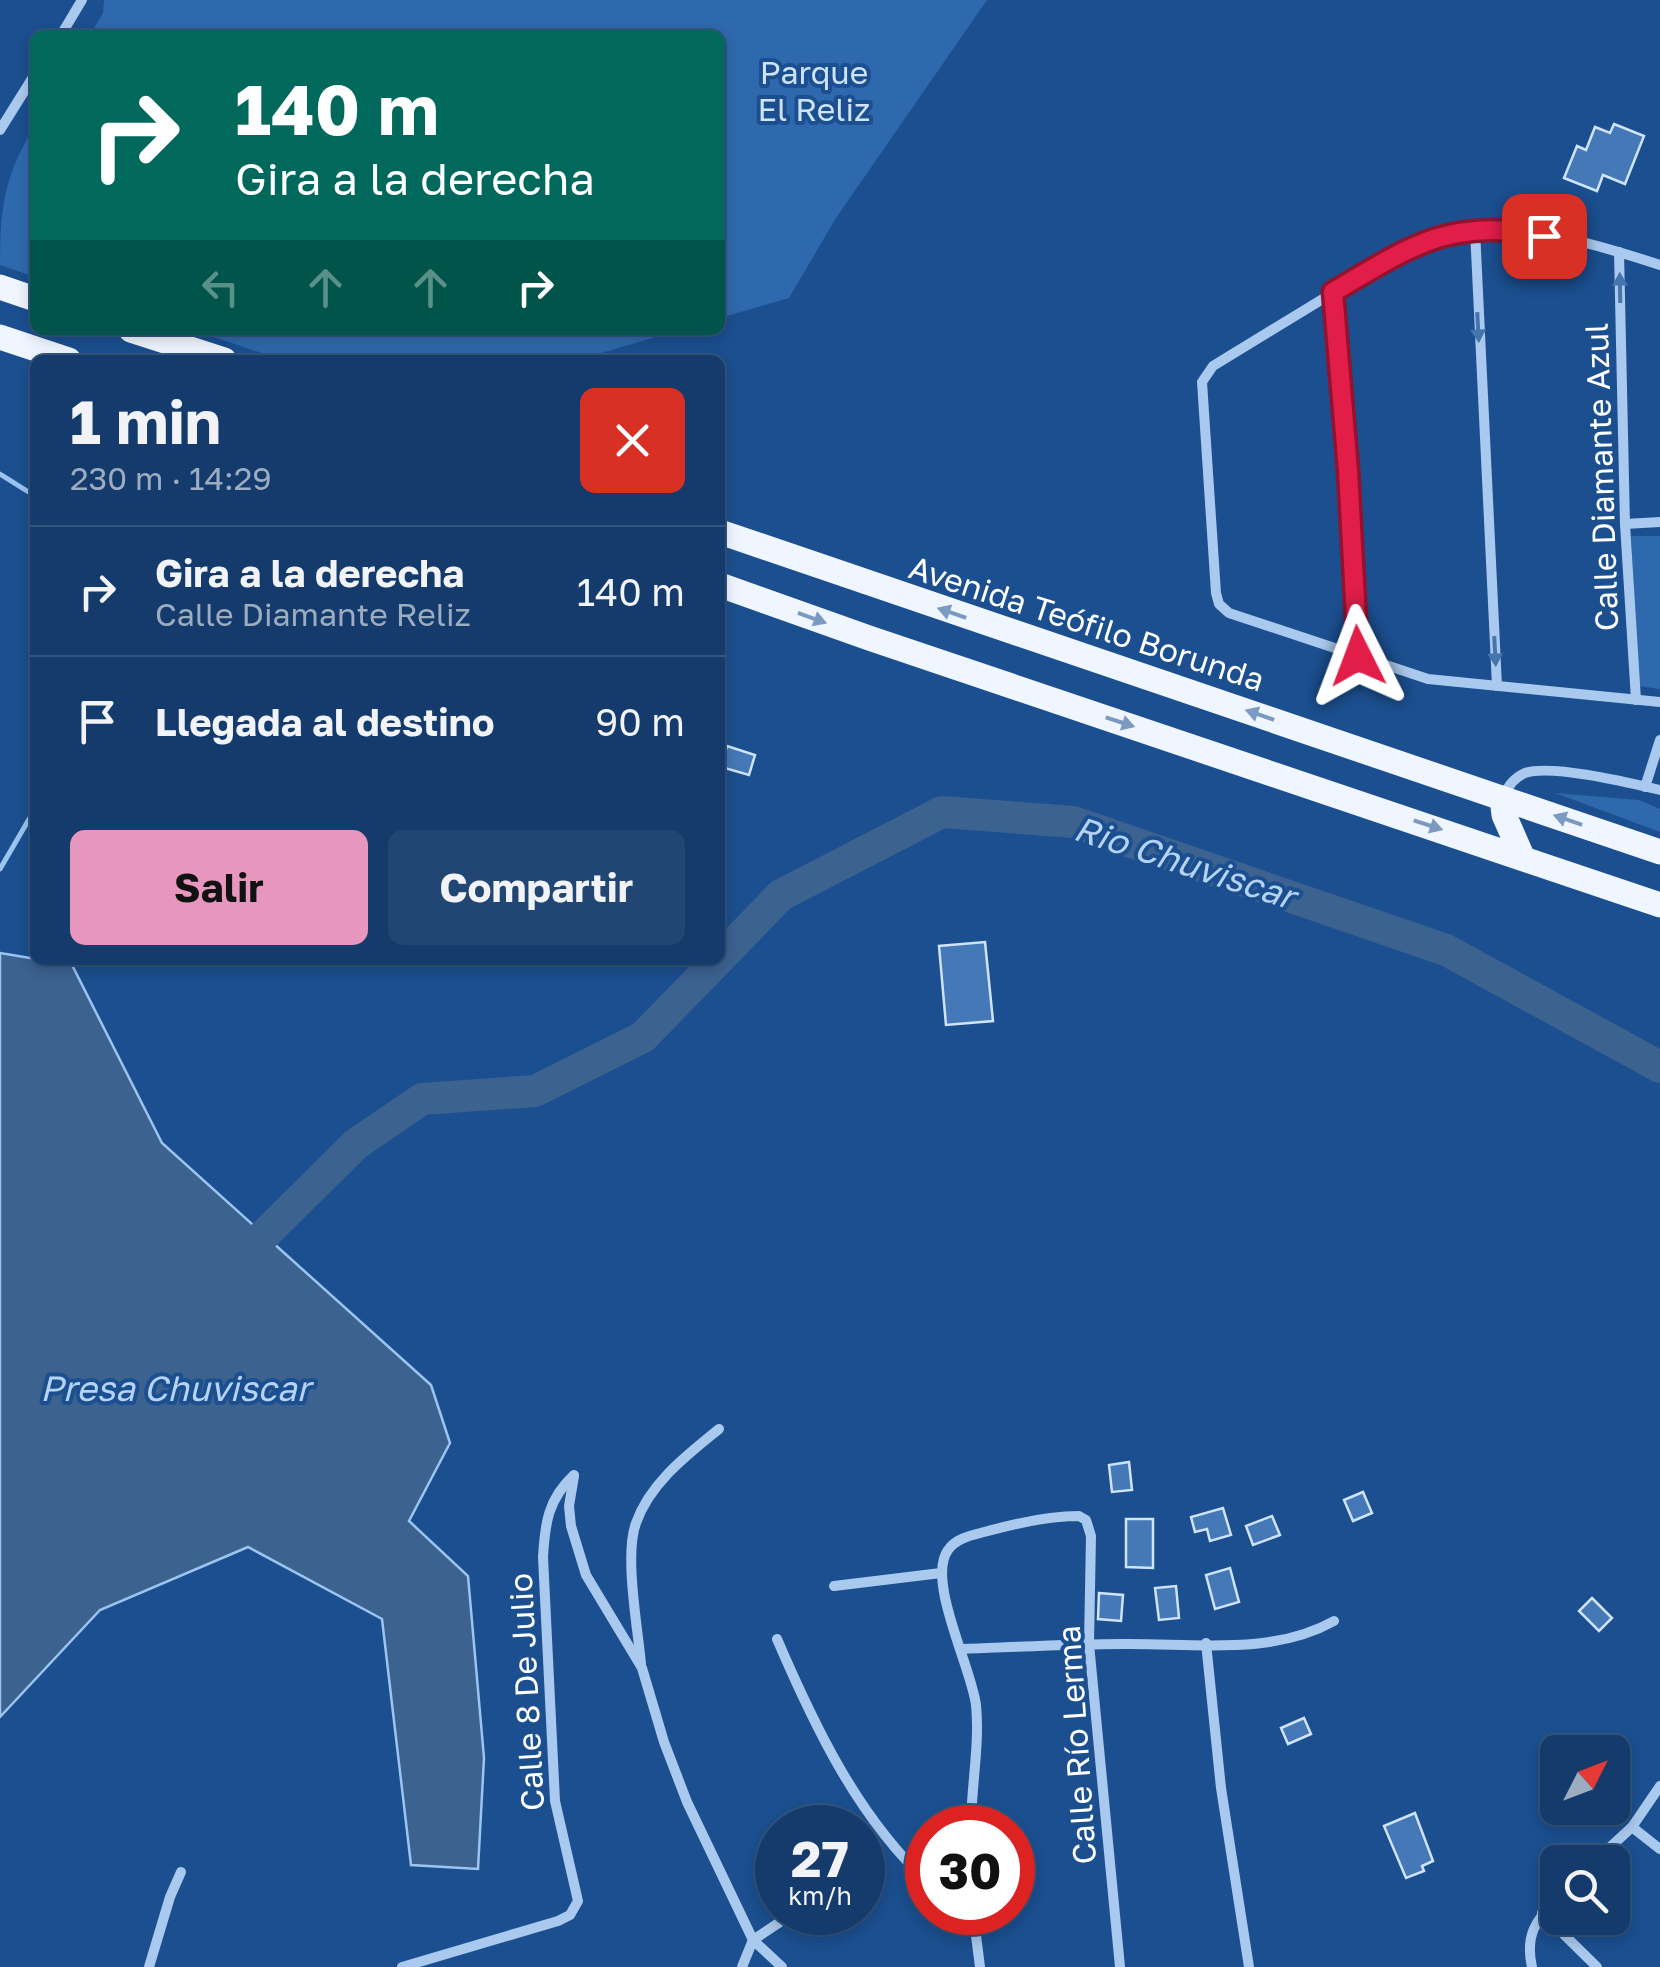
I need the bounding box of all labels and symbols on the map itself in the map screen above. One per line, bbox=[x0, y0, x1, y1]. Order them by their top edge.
park label: Parque El Reliz bbox=[758, 53, 870, 128]
pin bbox=[1502, 194, 1587, 279]
one-way arrow bbox=[1611, 271, 1627, 303]
one-way arrow bbox=[1470, 311, 1486, 343]
street label: Calle Diamante Azul bbox=[1577, 322, 1625, 632]
street label: Avenida Teófilo Borunda bbox=[905, 548, 1269, 698]
one-way arrow bbox=[936, 604, 966, 619]
position arrow bbox=[1306, 604, 1410, 708]
one-way arrow bbox=[797, 611, 827, 626]
one-way arrow bbox=[1487, 636, 1503, 668]
one-way arrow bbox=[1245, 707, 1275, 722]
one-way arrow bbox=[1105, 716, 1135, 731]
water label: Rio Chuviscar bbox=[1069, 807, 1305, 919]
one-way arrow bbox=[1552, 812, 1582, 827]
one-way arrow bbox=[1413, 818, 1443, 833]
water label: Presa Chuviscar bbox=[40, 1367, 314, 1409]
street label: Calle 8 De Julio bbox=[501, 1572, 551, 1812]
street label: Calle Río Lerma bbox=[1049, 1624, 1103, 1866]
north arrow bbox=[1540, 1735, 1630, 1825]
speed limit sign: 30 bbox=[905, 1805, 1035, 1935]

